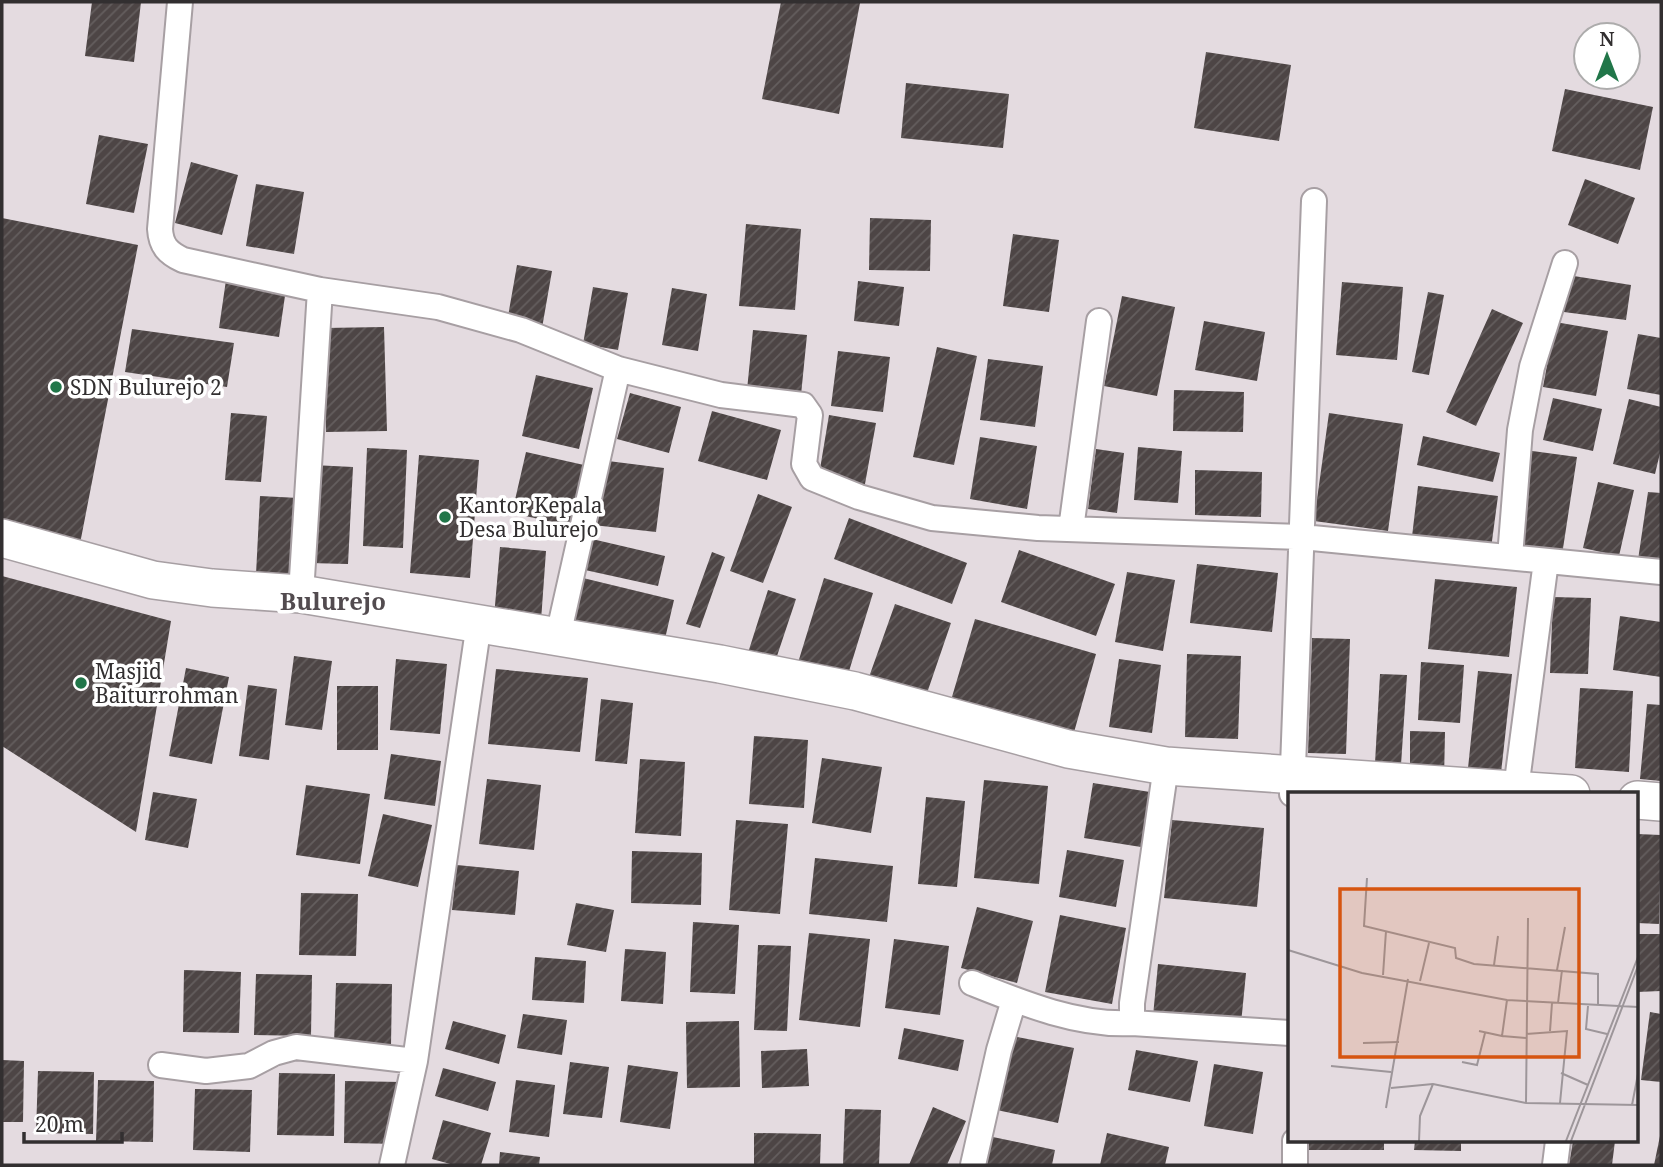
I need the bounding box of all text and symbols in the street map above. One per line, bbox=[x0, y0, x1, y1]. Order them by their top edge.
north arrow bbox=[1572, 21, 1642, 91]
text: N bbox=[1600, 26, 1615, 52]
place label: SDN Bulurejo 2 bbox=[70, 373, 222, 401]
marker: SDN Bulurejo 2 bbox=[48, 379, 64, 395]
place label: Kantor Kepala Desa Bulurejo bbox=[459, 491, 603, 543]
marker: Kantor Kepala Desa Bulurejo bbox=[437, 509, 453, 525]
district label: Bulurejo bbox=[280, 584, 386, 617]
place label: Masjid Baiturrohman bbox=[95, 657, 238, 709]
marker: Masjid Baiturrohman bbox=[73, 675, 89, 691]
inset map bbox=[1288, 792, 1638, 1142]
scale bar bbox=[24, 1100, 122, 1144]
text: 20 m bbox=[35, 1110, 84, 1138]

